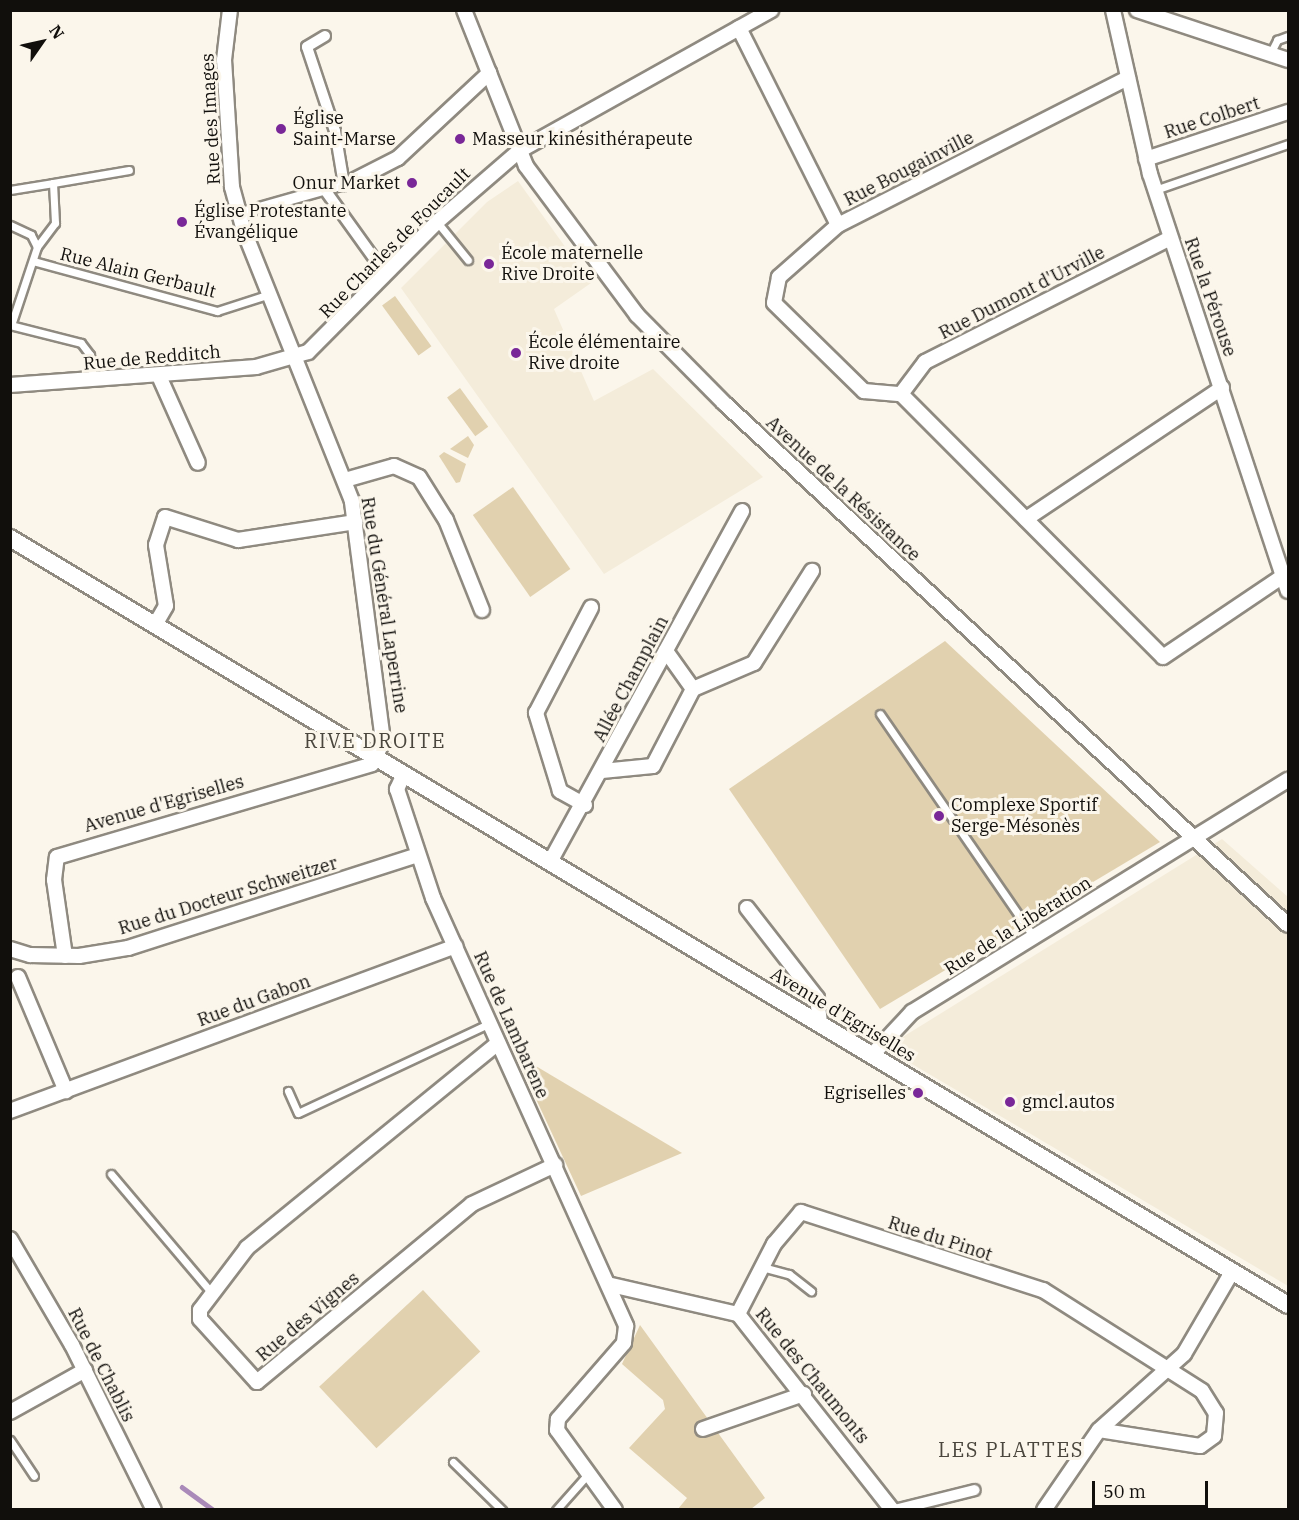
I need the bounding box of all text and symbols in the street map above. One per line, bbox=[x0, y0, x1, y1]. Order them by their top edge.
north arrow bbox=[12, 12, 72, 72]
text: N bbox=[45, 21, 69, 43]
street label: Rue des Images bbox=[197, 53, 225, 185]
street label: Rue Colbert bbox=[1162, 92, 1262, 144]
place label: Église Saint-Marse bbox=[293, 108, 396, 150]
marker: Église Saint-Marse bbox=[274, 122, 288, 136]
street label: Rue Bougainville bbox=[841, 127, 977, 211]
place label: Masseur kinésithérapeute bbox=[472, 128, 693, 150]
marker: Masseur kinésithérapeute bbox=[453, 132, 467, 146]
street label: Rue Charles de Foucault bbox=[315, 163, 475, 323]
place label: Onur Market bbox=[293, 172, 400, 194]
marker: Onur Market bbox=[405, 176, 419, 190]
place label: Église Protestante Évangélique bbox=[194, 201, 346, 244]
marker: Église Protestante Évangélique bbox=[175, 215, 189, 229]
street label: Rue la Pérouse bbox=[1180, 235, 1240, 359]
street label: Rue Dumont d'Urville bbox=[936, 242, 1108, 344]
street label: Rue Alain Gerbault bbox=[58, 243, 218, 303]
place label: École maternelle Rive Droite bbox=[501, 243, 643, 286]
marker: École maternelle Rive Droite bbox=[482, 257, 496, 271]
place label: École élémentaire Rive droite bbox=[528, 332, 680, 374]
street label: Rue de Redditch bbox=[82, 341, 222, 375]
marker: École élémentaire Rive droite bbox=[509, 346, 523, 360]
street label: Avenue de la Résistance bbox=[762, 412, 924, 566]
street label: Rue du Général Laperrine bbox=[356, 495, 412, 715]
street label: Allée Champlain bbox=[589, 612, 673, 746]
district label: RIVE DROITE bbox=[304, 728, 446, 752]
street label: Avenue d'Egriselles bbox=[82, 771, 246, 837]
place label: Complexe Sportif Serge-Mésonès bbox=[951, 795, 1098, 838]
marker: Complexe Sportif Serge-Mésonès bbox=[932, 809, 946, 823]
street label: Rue du Docteur Schweitzer bbox=[116, 852, 340, 940]
street label: Rue de la Libération bbox=[940, 872, 1096, 980]
street label: Rue de Lambarene bbox=[469, 948, 553, 1102]
street label: Avenue d'Egriselles bbox=[767, 963, 919, 1067]
street label: Rue du Gabon bbox=[195, 971, 313, 1031]
place label: Egriselles bbox=[824, 1082, 906, 1104]
marker: Egriselles bbox=[911, 1086, 925, 1100]
place label: gmcl.autos bbox=[1022, 1091, 1115, 1113]
marker: gmcl.autos bbox=[1003, 1095, 1017, 1109]
street label: Rue du Pinot bbox=[885, 1212, 995, 1266]
street label: Rue des Vignes bbox=[252, 1268, 364, 1366]
street label: Rue de Chablis bbox=[63, 1304, 139, 1426]
street label: Rue des Chaumonts bbox=[751, 1304, 873, 1448]
district label: LES PLATTES bbox=[938, 1437, 1084, 1461]
scale bar bbox=[1095, 1469, 1210, 1507]
text: 50 m bbox=[1103, 1480, 1146, 1503]

